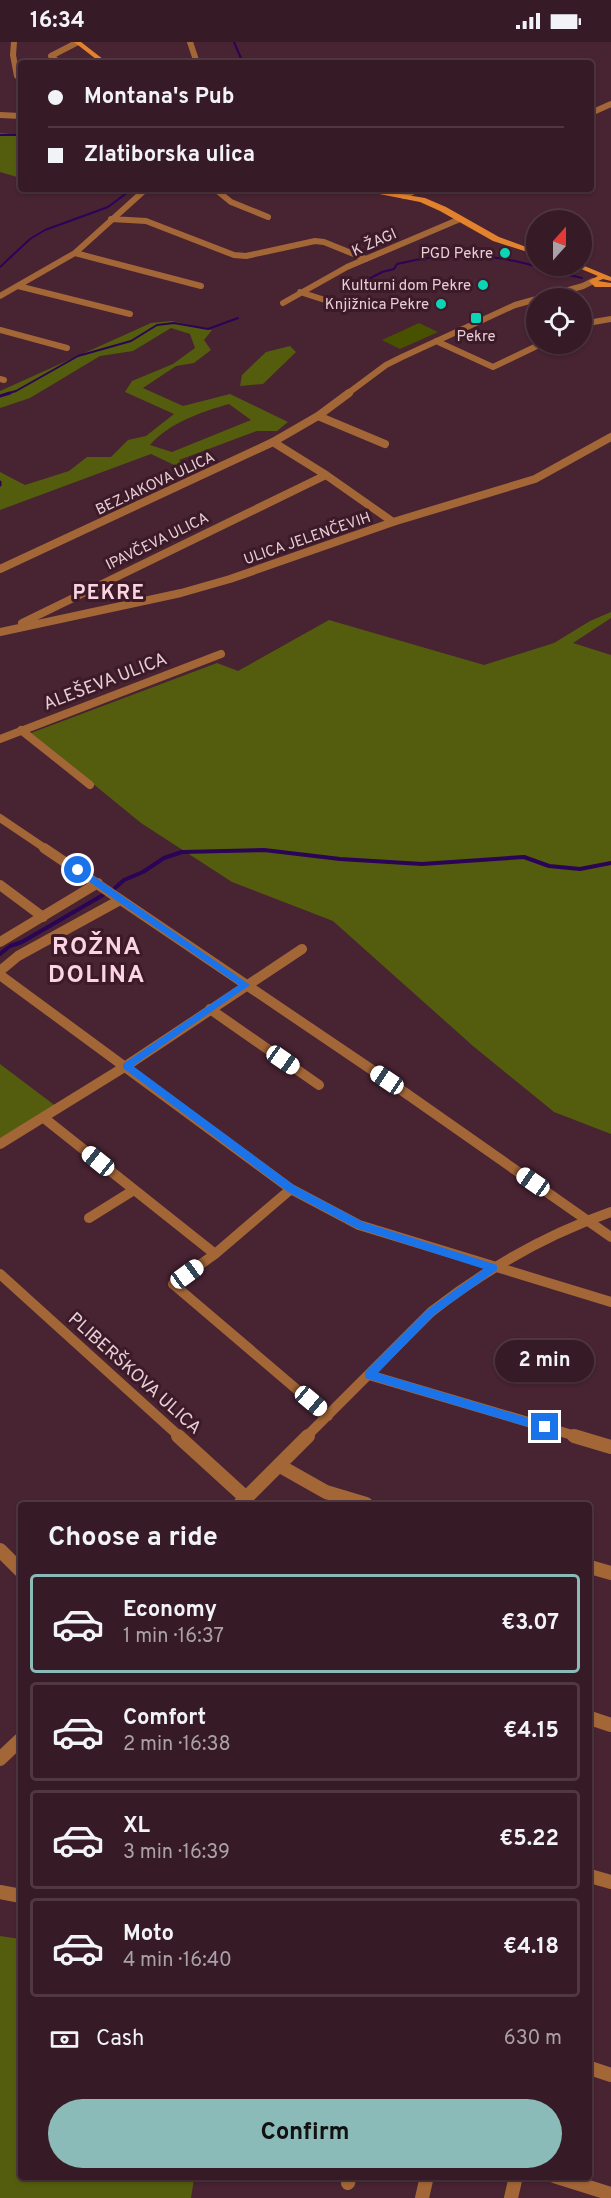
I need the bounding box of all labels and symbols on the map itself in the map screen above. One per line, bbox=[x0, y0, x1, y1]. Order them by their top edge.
north arrow bbox=[526, 210, 592, 276]
street label: K ŽAGI bbox=[349, 224, 400, 262]
place label: PGD Pekre bbox=[420, 245, 493, 264]
marker: PGD Pekre bbox=[498, 246, 512, 260]
place label: Kulturni dom Pekre bbox=[341, 277, 471, 296]
marker: Kulturni dom Pekre bbox=[476, 278, 490, 292]
place label: Knjižnica Pekre bbox=[325, 296, 429, 315]
marker: Knjižnica Pekre bbox=[434, 297, 448, 311]
marker: Pekre bbox=[469, 311, 483, 325]
place label: Pekre bbox=[456, 328, 496, 347]
street label: BEZJAKOVA ULICA bbox=[93, 448, 218, 520]
street label: IPAVČEVA ULICA bbox=[102, 507, 212, 576]
street label: ULICA JELENČEVIH bbox=[241, 507, 374, 570]
district label: PEKRE bbox=[72, 581, 146, 607]
street label: ALEŠEVA ULICA bbox=[40, 646, 171, 717]
route start bbox=[64, 856, 91, 883]
district label: ROŽNA DOLINA bbox=[48, 931, 146, 991]
car bbox=[263, 1042, 303, 1078]
car bbox=[367, 1062, 407, 1098]
car bbox=[78, 1143, 118, 1179]
car bbox=[513, 1164, 553, 1200]
car bbox=[167, 1256, 207, 1292]
street label: PLIBERŠKOVA ULICA bbox=[63, 1307, 207, 1440]
callout: 2 min bbox=[496, 1340, 594, 1382]
car bbox=[291, 1383, 331, 1419]
route end bbox=[531, 1413, 558, 1440]

